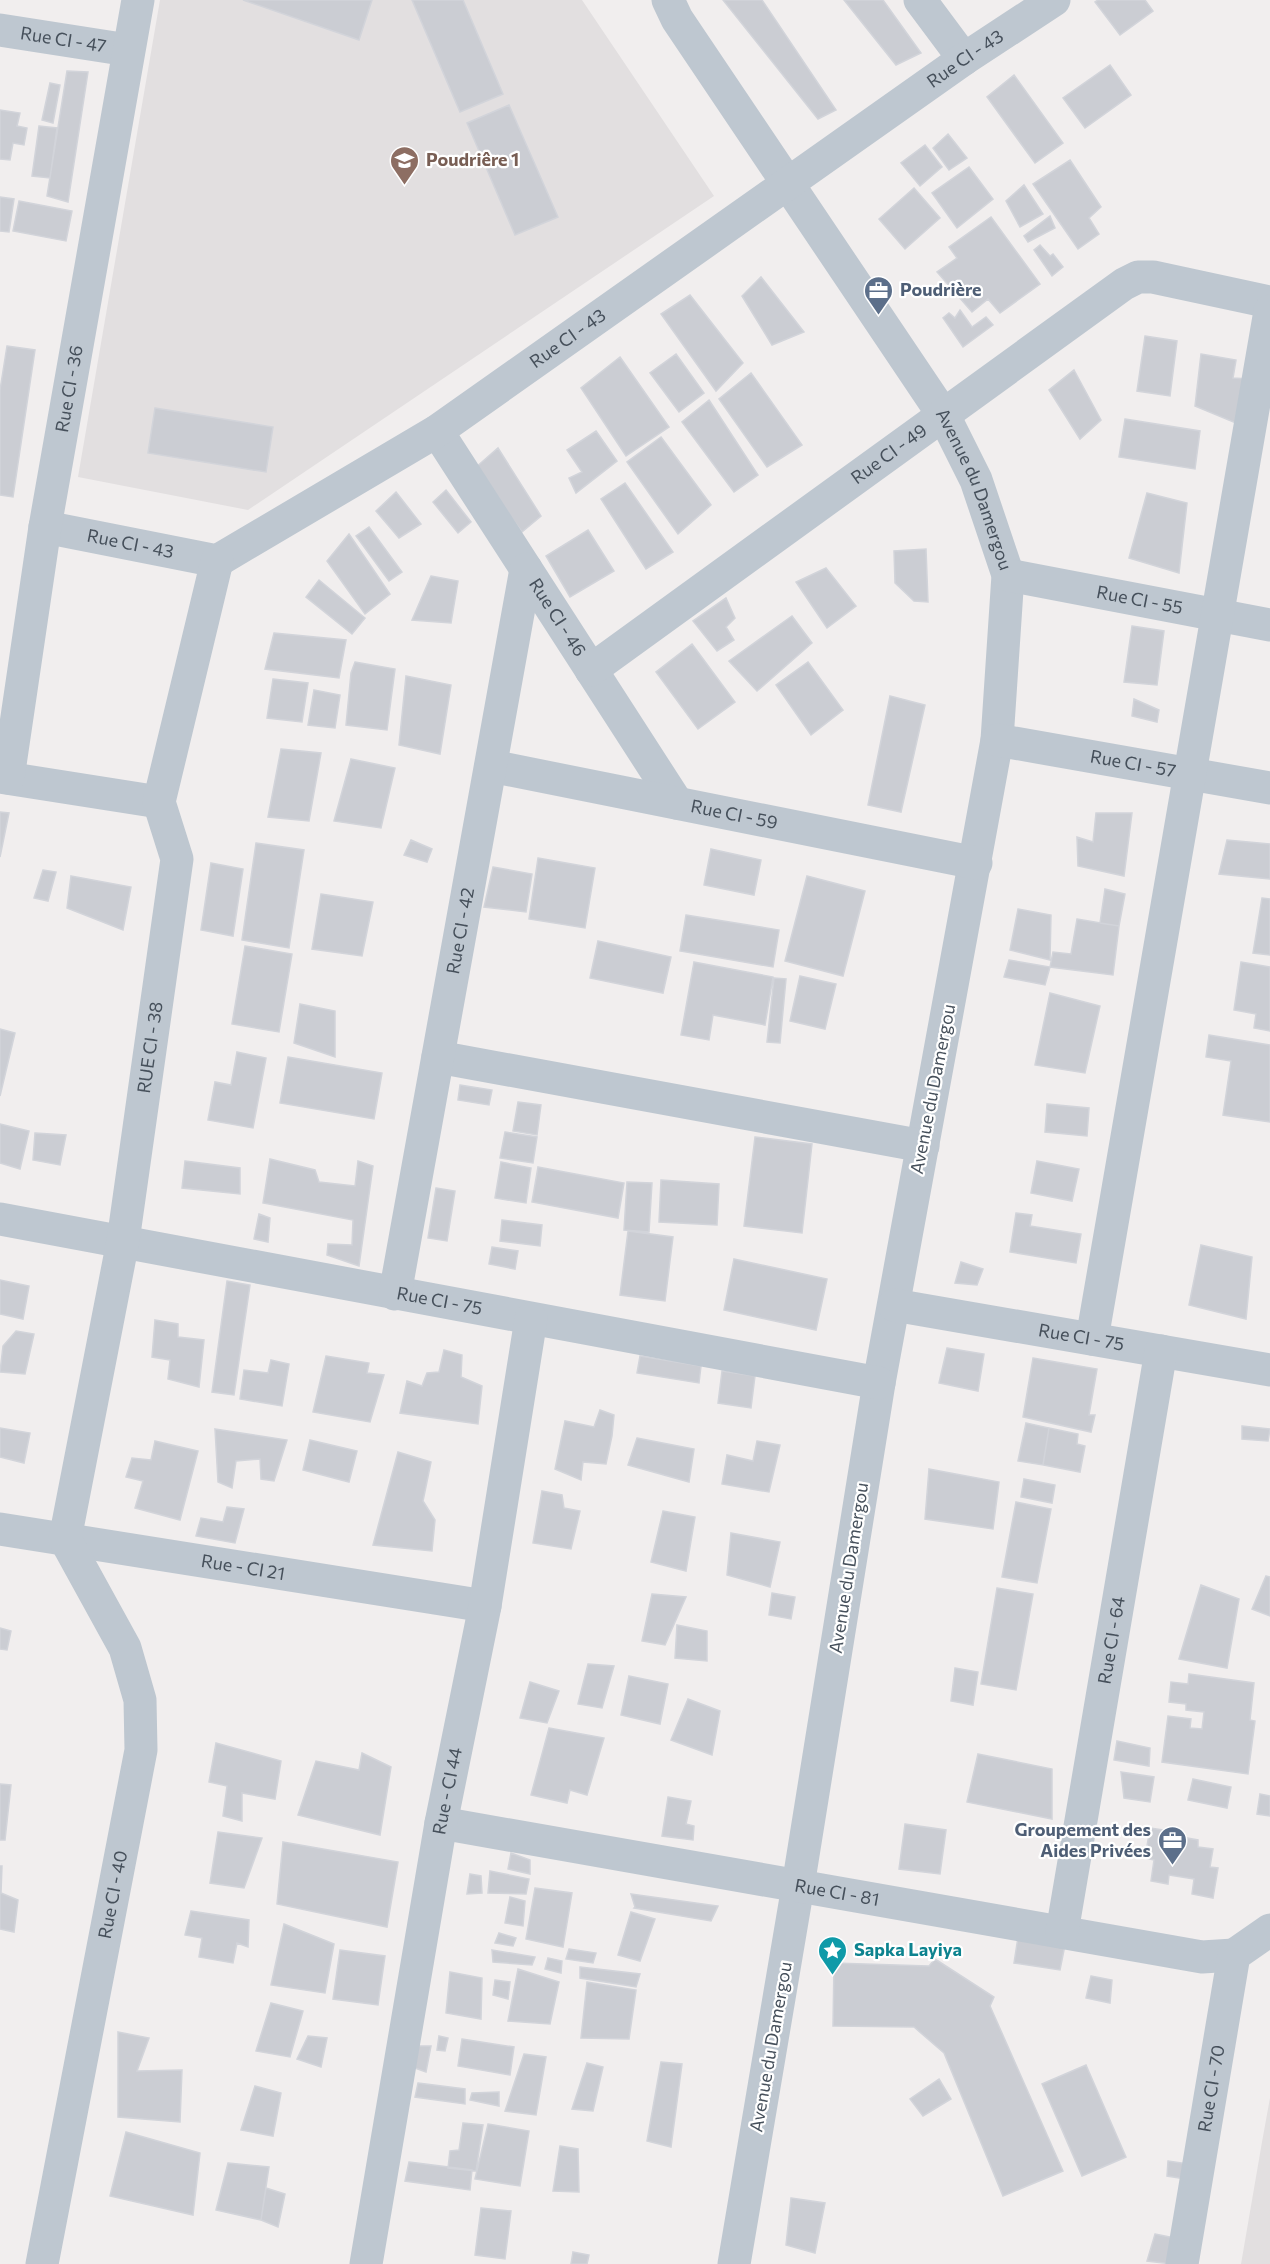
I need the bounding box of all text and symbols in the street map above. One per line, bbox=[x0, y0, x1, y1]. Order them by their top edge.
street label: Rue CI - 47 bbox=[19, 21, 108, 56]
street label: Rue CI - 43 bbox=[922, 24, 1007, 92]
school or university icon: Poudriêre 1 bbox=[389, 144, 421, 186]
place label: Poudriêre 1 bbox=[426, 148, 519, 170]
office icon: Poudrière bbox=[863, 274, 895, 316]
place label: Poudrière bbox=[900, 278, 982, 300]
street label: Rue CI - 43 bbox=[525, 303, 610, 372]
street label: Rue CI - 36 bbox=[50, 343, 87, 434]
street label: Avenue du Damergou bbox=[932, 404, 1018, 573]
street label: Rue CI - 49 bbox=[846, 418, 931, 488]
street label: Rue CI - 43 bbox=[85, 524, 176, 562]
street label: Rue CI - 46 bbox=[525, 574, 591, 660]
street label: Rue CI - 55 bbox=[1095, 580, 1185, 618]
street label: Rue CI - 57 bbox=[1088, 745, 1178, 781]
street label: Rue CI - 59 bbox=[689, 794, 780, 833]
street label: Rue CI - 42 bbox=[441, 886, 478, 976]
street label: RUE CI - 38 bbox=[132, 1000, 167, 1095]
street label: Avenue du Damergou bbox=[905, 1002, 959, 1176]
street label: Rue CI - 75 bbox=[395, 1281, 484, 1319]
street label: Rue CI - 75 bbox=[1037, 1318, 1126, 1355]
street label: Avenue du Damergou bbox=[824, 1481, 872, 1655]
street label: Rue - CI 21 bbox=[200, 1549, 287, 1584]
street label: Rue CI - 64 bbox=[1092, 1594, 1129, 1686]
street label: Rue - CI 44 bbox=[427, 1745, 466, 1836]
place label: Groupement des Aides Privées bbox=[1015, 1818, 1151, 1861]
office icon: Groupement des Aides Privées bbox=[1156, 1824, 1188, 1866]
street label: Rue CI - 40 bbox=[93, 1849, 131, 1941]
street label: Rue CI - 81 bbox=[793, 1873, 881, 1910]
place icon: Sapka Layiya bbox=[817, 1934, 849, 1976]
place label: Sapka Layiya bbox=[854, 1938, 962, 1960]
street label: Avenue du Damergou bbox=[744, 1960, 796, 2134]
street label: Rue CI - 70 bbox=[1192, 2043, 1229, 2134]

